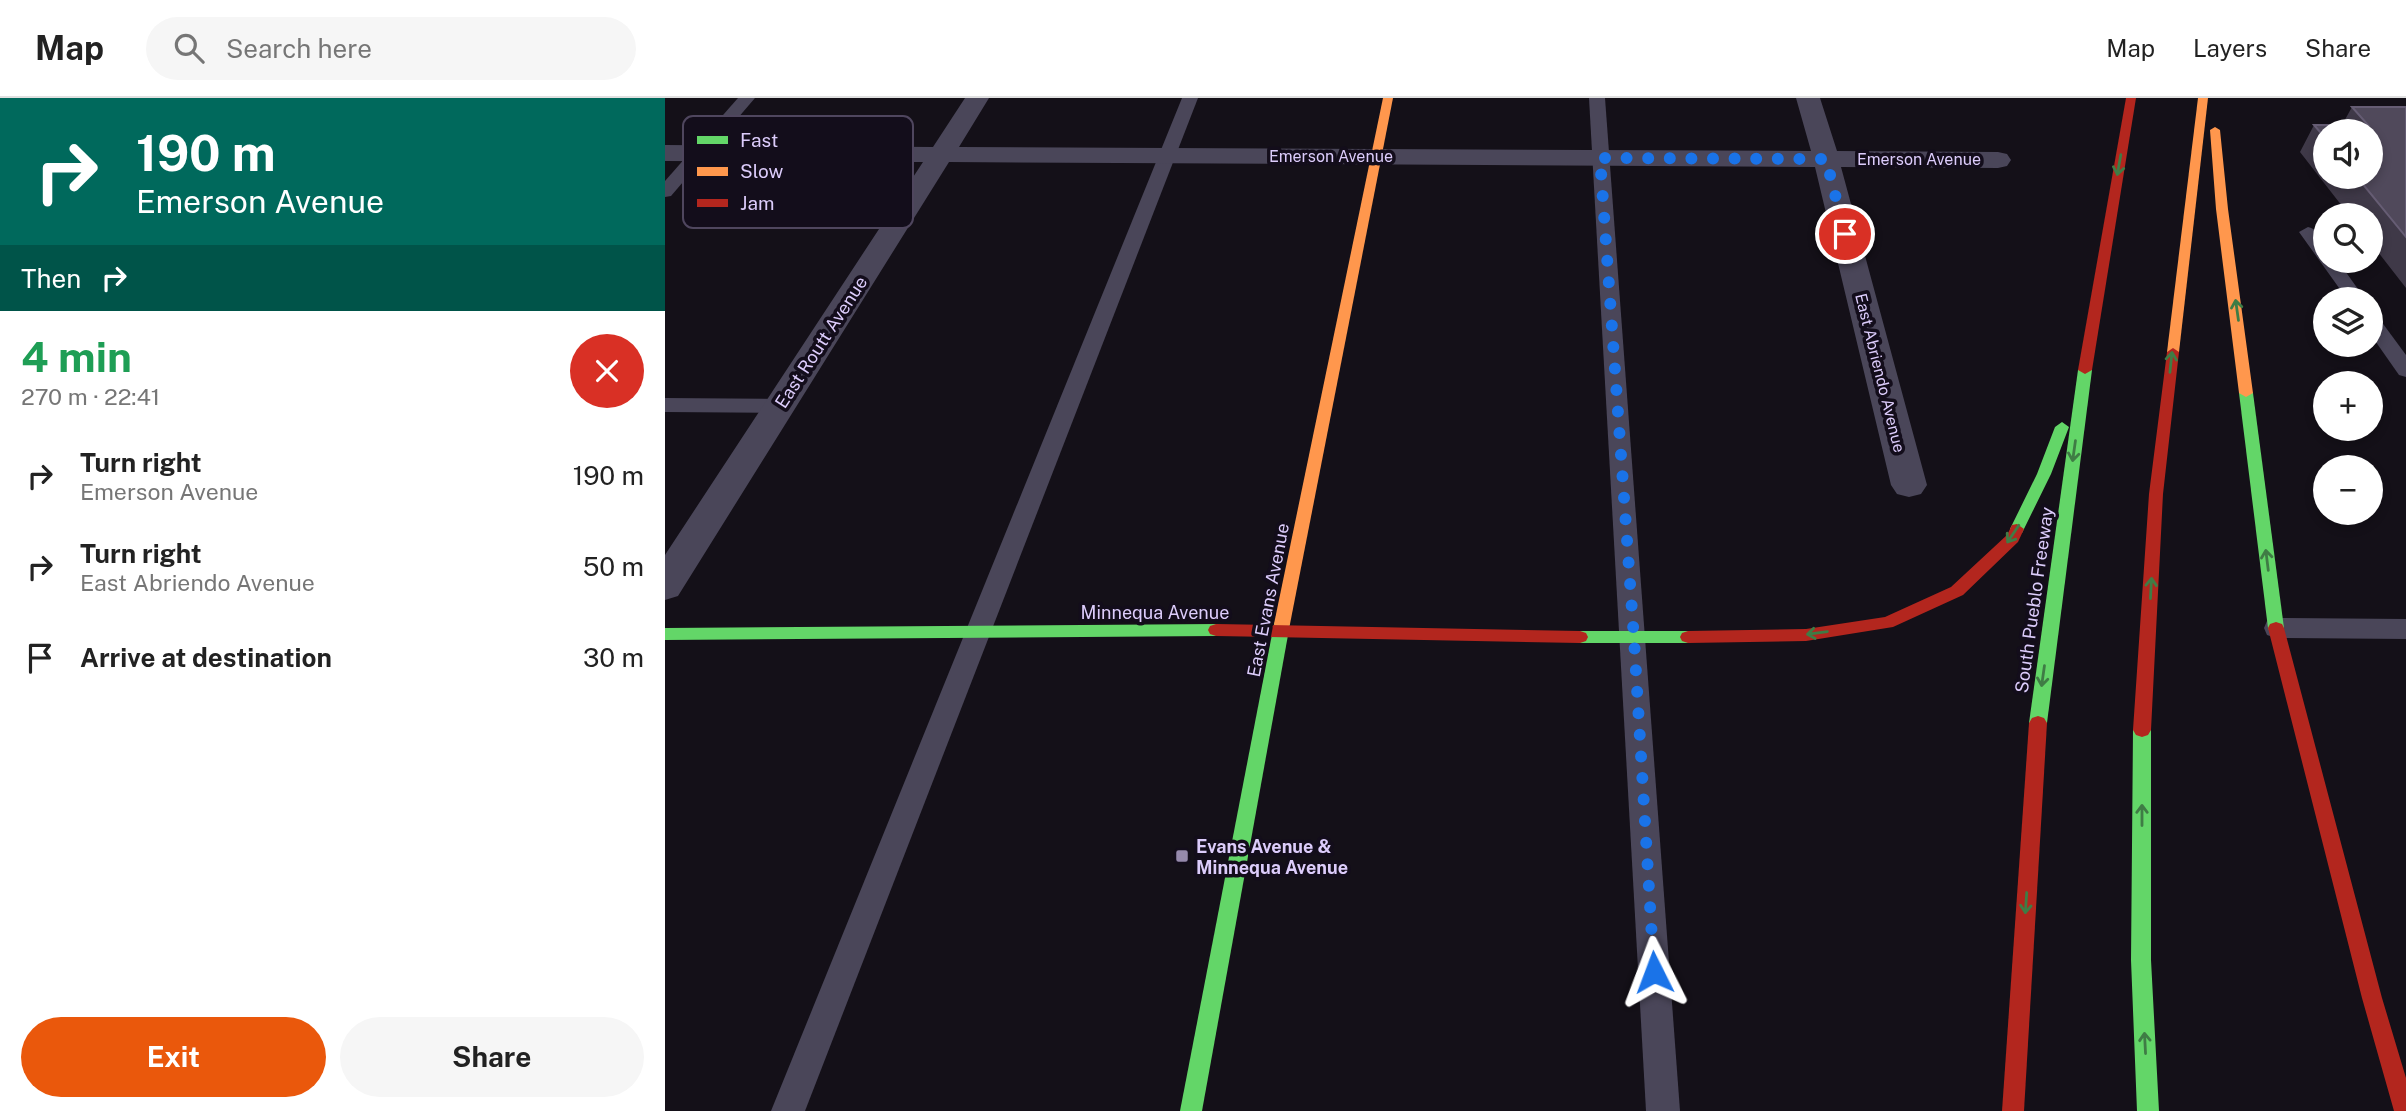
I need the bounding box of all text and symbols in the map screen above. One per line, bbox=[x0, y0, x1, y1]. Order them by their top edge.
search box bbox=[146, 17, 636, 80]
text: Map bbox=[35, 29, 104, 67]
icon: search bbox=[170, 29, 208, 67]
text: Search here bbox=[226, 33, 372, 64]
text: Map bbox=[2106, 34, 2155, 62]
text: Layers bbox=[2193, 34, 2267, 62]
text: Share bbox=[2305, 34, 2371, 62]
legend bbox=[683, 116, 913, 228]
map controls bbox=[2313, 119, 2383, 525]
button: sound bbox=[2313, 119, 2383, 189]
text: 190 m bbox=[136, 124, 276, 182]
icon: right bbox=[21, 126, 112, 217]
text: Fast bbox=[740, 129, 778, 151]
street label: Emerson Avenue bbox=[1269, 147, 1393, 166]
street label: Emerson Avenue bbox=[1857, 150, 1981, 169]
one-way arrow bbox=[2112, 153, 2126, 176]
text: Slow bbox=[740, 160, 784, 182]
text: Emerson Avenue bbox=[136, 183, 384, 220]
text: Jam bbox=[740, 192, 774, 214]
button: search bbox=[2313, 203, 2383, 273]
pin bbox=[1815, 204, 1875, 264]
icon: arrive bbox=[1826, 215, 1864, 253]
icon: right bbox=[95, 259, 133, 297]
text: Then bbox=[21, 263, 81, 294]
street label: East Routt Avenue bbox=[771, 272, 871, 412]
button: layers bbox=[2313, 287, 2383, 357]
street label: East Abriendo Avenue bbox=[1851, 291, 1909, 455]
one-way arrow bbox=[2230, 299, 2243, 322]
text: 4 min bbox=[21, 332, 132, 381]
button: close bbox=[570, 334, 644, 408]
one-way arrow bbox=[2164, 351, 2177, 373]
button: + bbox=[2313, 371, 2383, 441]
text: 270 m · 22:41 bbox=[21, 383, 160, 410]
one-way arrow bbox=[2067, 439, 2080, 462]
text: Turn right bbox=[80, 447, 202, 478]
button: − bbox=[2313, 455, 2383, 525]
icon: right bbox=[21, 457, 59, 495]
text: 190 m bbox=[573, 460, 644, 491]
text: Emerson Avenue bbox=[80, 478, 258, 505]
street label: South Pueblo Freeway bbox=[2011, 505, 2058, 694]
street label: East Evans Avenue bbox=[1243, 521, 1293, 679]
one-way arrow bbox=[2005, 524, 2020, 543]
text: Turn right bbox=[80, 538, 202, 569]
icon: right bbox=[21, 548, 59, 586]
one-way arrow bbox=[2261, 549, 2274, 572]
text: 50 m bbox=[583, 551, 644, 582]
text: East Abriendo Avenue bbox=[80, 569, 315, 596]
one-way arrow bbox=[2144, 577, 2157, 600]
street label: Minnequa Avenue bbox=[1081, 602, 1229, 623]
one-way arrow bbox=[1806, 627, 1829, 640]
icon: arrive bbox=[21, 639, 59, 677]
text: Arrive at destination bbox=[80, 642, 332, 673]
text: 30 m bbox=[583, 642, 644, 673]
one-way arrow bbox=[2037, 665, 2050, 687]
one-way arrow bbox=[2135, 804, 2149, 827]
place label: Evans Avenue & Minnequa Avenue bbox=[1196, 836, 1348, 878]
marker: Evans Avenue & Minnequa Avenue bbox=[1174, 848, 1190, 864]
one-way arrow bbox=[2019, 891, 2032, 914]
position arrow bbox=[1617, 935, 1691, 1009]
button: Exit bbox=[21, 1017, 326, 1097]
button: Share bbox=[340, 1017, 644, 1097]
one-way arrow bbox=[2138, 1032, 2151, 1055]

